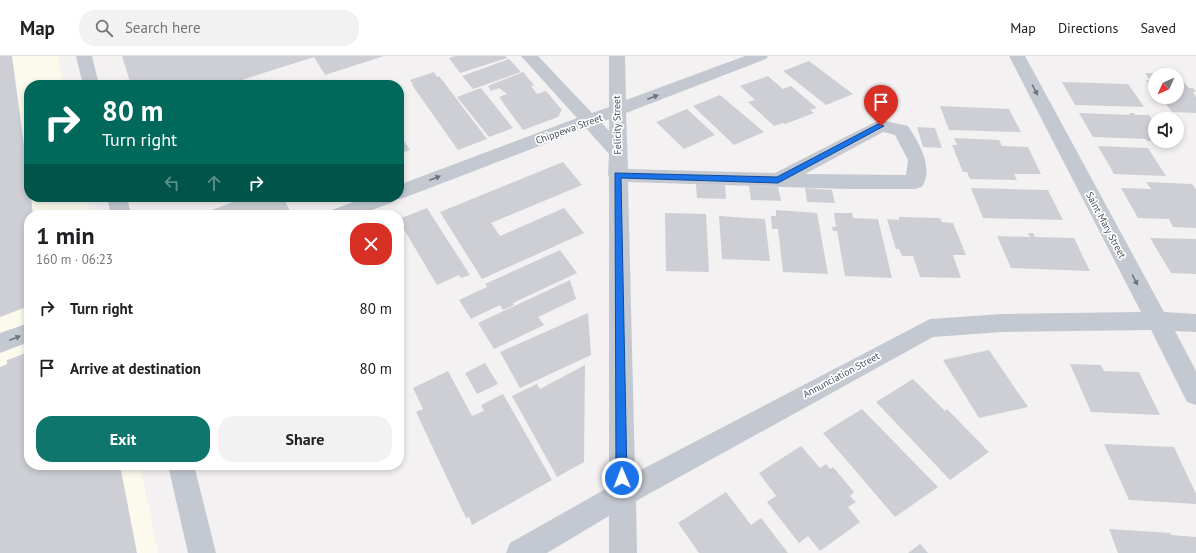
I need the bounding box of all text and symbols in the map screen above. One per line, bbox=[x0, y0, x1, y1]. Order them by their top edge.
search box bbox=[79, 10, 359, 46]
text: Map bbox=[20, 16, 55, 40]
icon: search bbox=[93, 17, 115, 39]
text: Search here bbox=[125, 18, 201, 37]
text: Map bbox=[1010, 19, 1036, 37]
text: Directions bbox=[1058, 19, 1118, 37]
text: Saved bbox=[1140, 19, 1176, 37]
north arrow bbox=[1148, 68, 1184, 104]
map controls bbox=[1148, 68, 1184, 148]
pin bbox=[864, 85, 898, 126]
one-way arrow bbox=[1032, 85, 1038, 96]
icon: arrive bbox=[870, 91, 892, 113]
text: 80 m bbox=[102, 92, 163, 129]
one-way arrow bbox=[647, 94, 659, 100]
street label: Felicity Street bbox=[610, 95, 624, 155]
icon: right bbox=[36, 96, 88, 148]
street label: Chippewa Street bbox=[534, 111, 605, 147]
button: sound bbox=[1148, 112, 1184, 148]
text: Turn right bbox=[102, 128, 177, 151]
icon: left bbox=[161, 172, 183, 194]
icon: ahead bbox=[203, 172, 225, 194]
icon: right bbox=[245, 172, 267, 194]
one-way arrow bbox=[430, 175, 442, 181]
street label: Saint Mary Street bbox=[1083, 190, 1129, 261]
text: 1 min bbox=[36, 220, 95, 251]
button: close bbox=[350, 223, 392, 265]
text: 160 m · 06:23 bbox=[36, 251, 113, 268]
one-way arrow bbox=[1132, 274, 1139, 285]
icon: right bbox=[36, 297, 58, 319]
text: Turn right bbox=[70, 299, 133, 318]
text: 80 m bbox=[359, 299, 392, 318]
one-way arrow bbox=[9, 334, 21, 340]
street label: Annunciation Street bbox=[800, 349, 882, 401]
icon: arrive bbox=[36, 357, 58, 379]
text: Arrive at destination bbox=[70, 359, 201, 378]
text: 80 m bbox=[359, 359, 392, 378]
button: Exit bbox=[36, 416, 210, 462]
button: Share bbox=[218, 416, 392, 462]
position arrow bbox=[601, 457, 643, 499]

